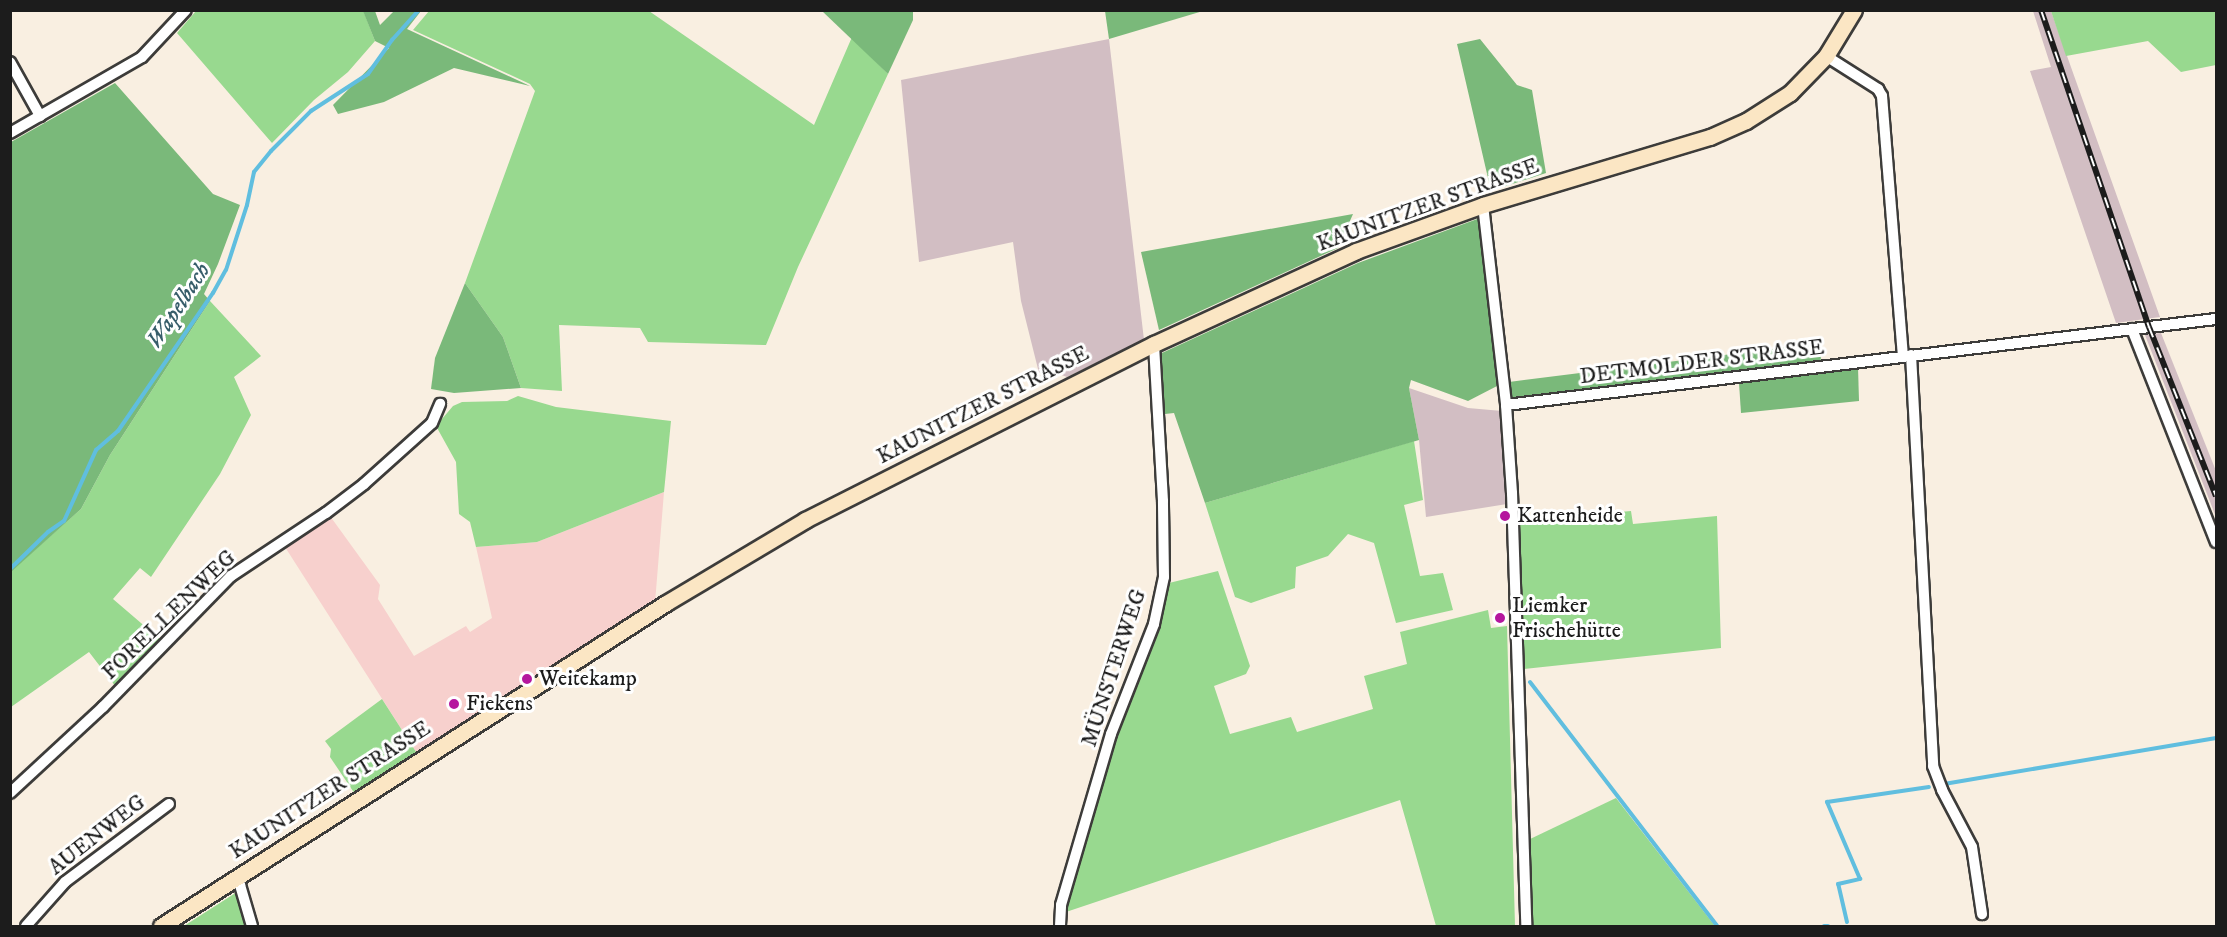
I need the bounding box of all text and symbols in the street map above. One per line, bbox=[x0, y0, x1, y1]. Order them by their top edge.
street label: KAUNITZER STRASSE bbox=[1313, 153, 1543, 257]
water label: Wapelbach bbox=[141, 258, 217, 354]
street label: DETMOLDER STRASSE bbox=[1578, 334, 1826, 390]
street label: KAUNITZER STRASSE bbox=[873, 340, 1093, 470]
place label: Kattenheide bbox=[1517, 503, 1623, 529]
marker: Kattenheide bbox=[1498, 509, 1512, 523]
street label: FORELLENWEG bbox=[97, 545, 241, 685]
street label: MÜNSTERWEG bbox=[1076, 586, 1152, 750]
place label: Liemker Frischehütte bbox=[1512, 592, 1621, 644]
marker: Liemker Frischehütte bbox=[1493, 611, 1507, 625]
place label: Weitekamp bbox=[539, 666, 637, 692]
marker: Weitekamp bbox=[520, 672, 534, 686]
place label: Fiekens bbox=[466, 691, 533, 717]
marker: Fiekens bbox=[447, 697, 461, 711]
street label: KAUNITZER STRASSE bbox=[225, 715, 435, 865]
street label: AUENWEG bbox=[43, 789, 151, 881]

